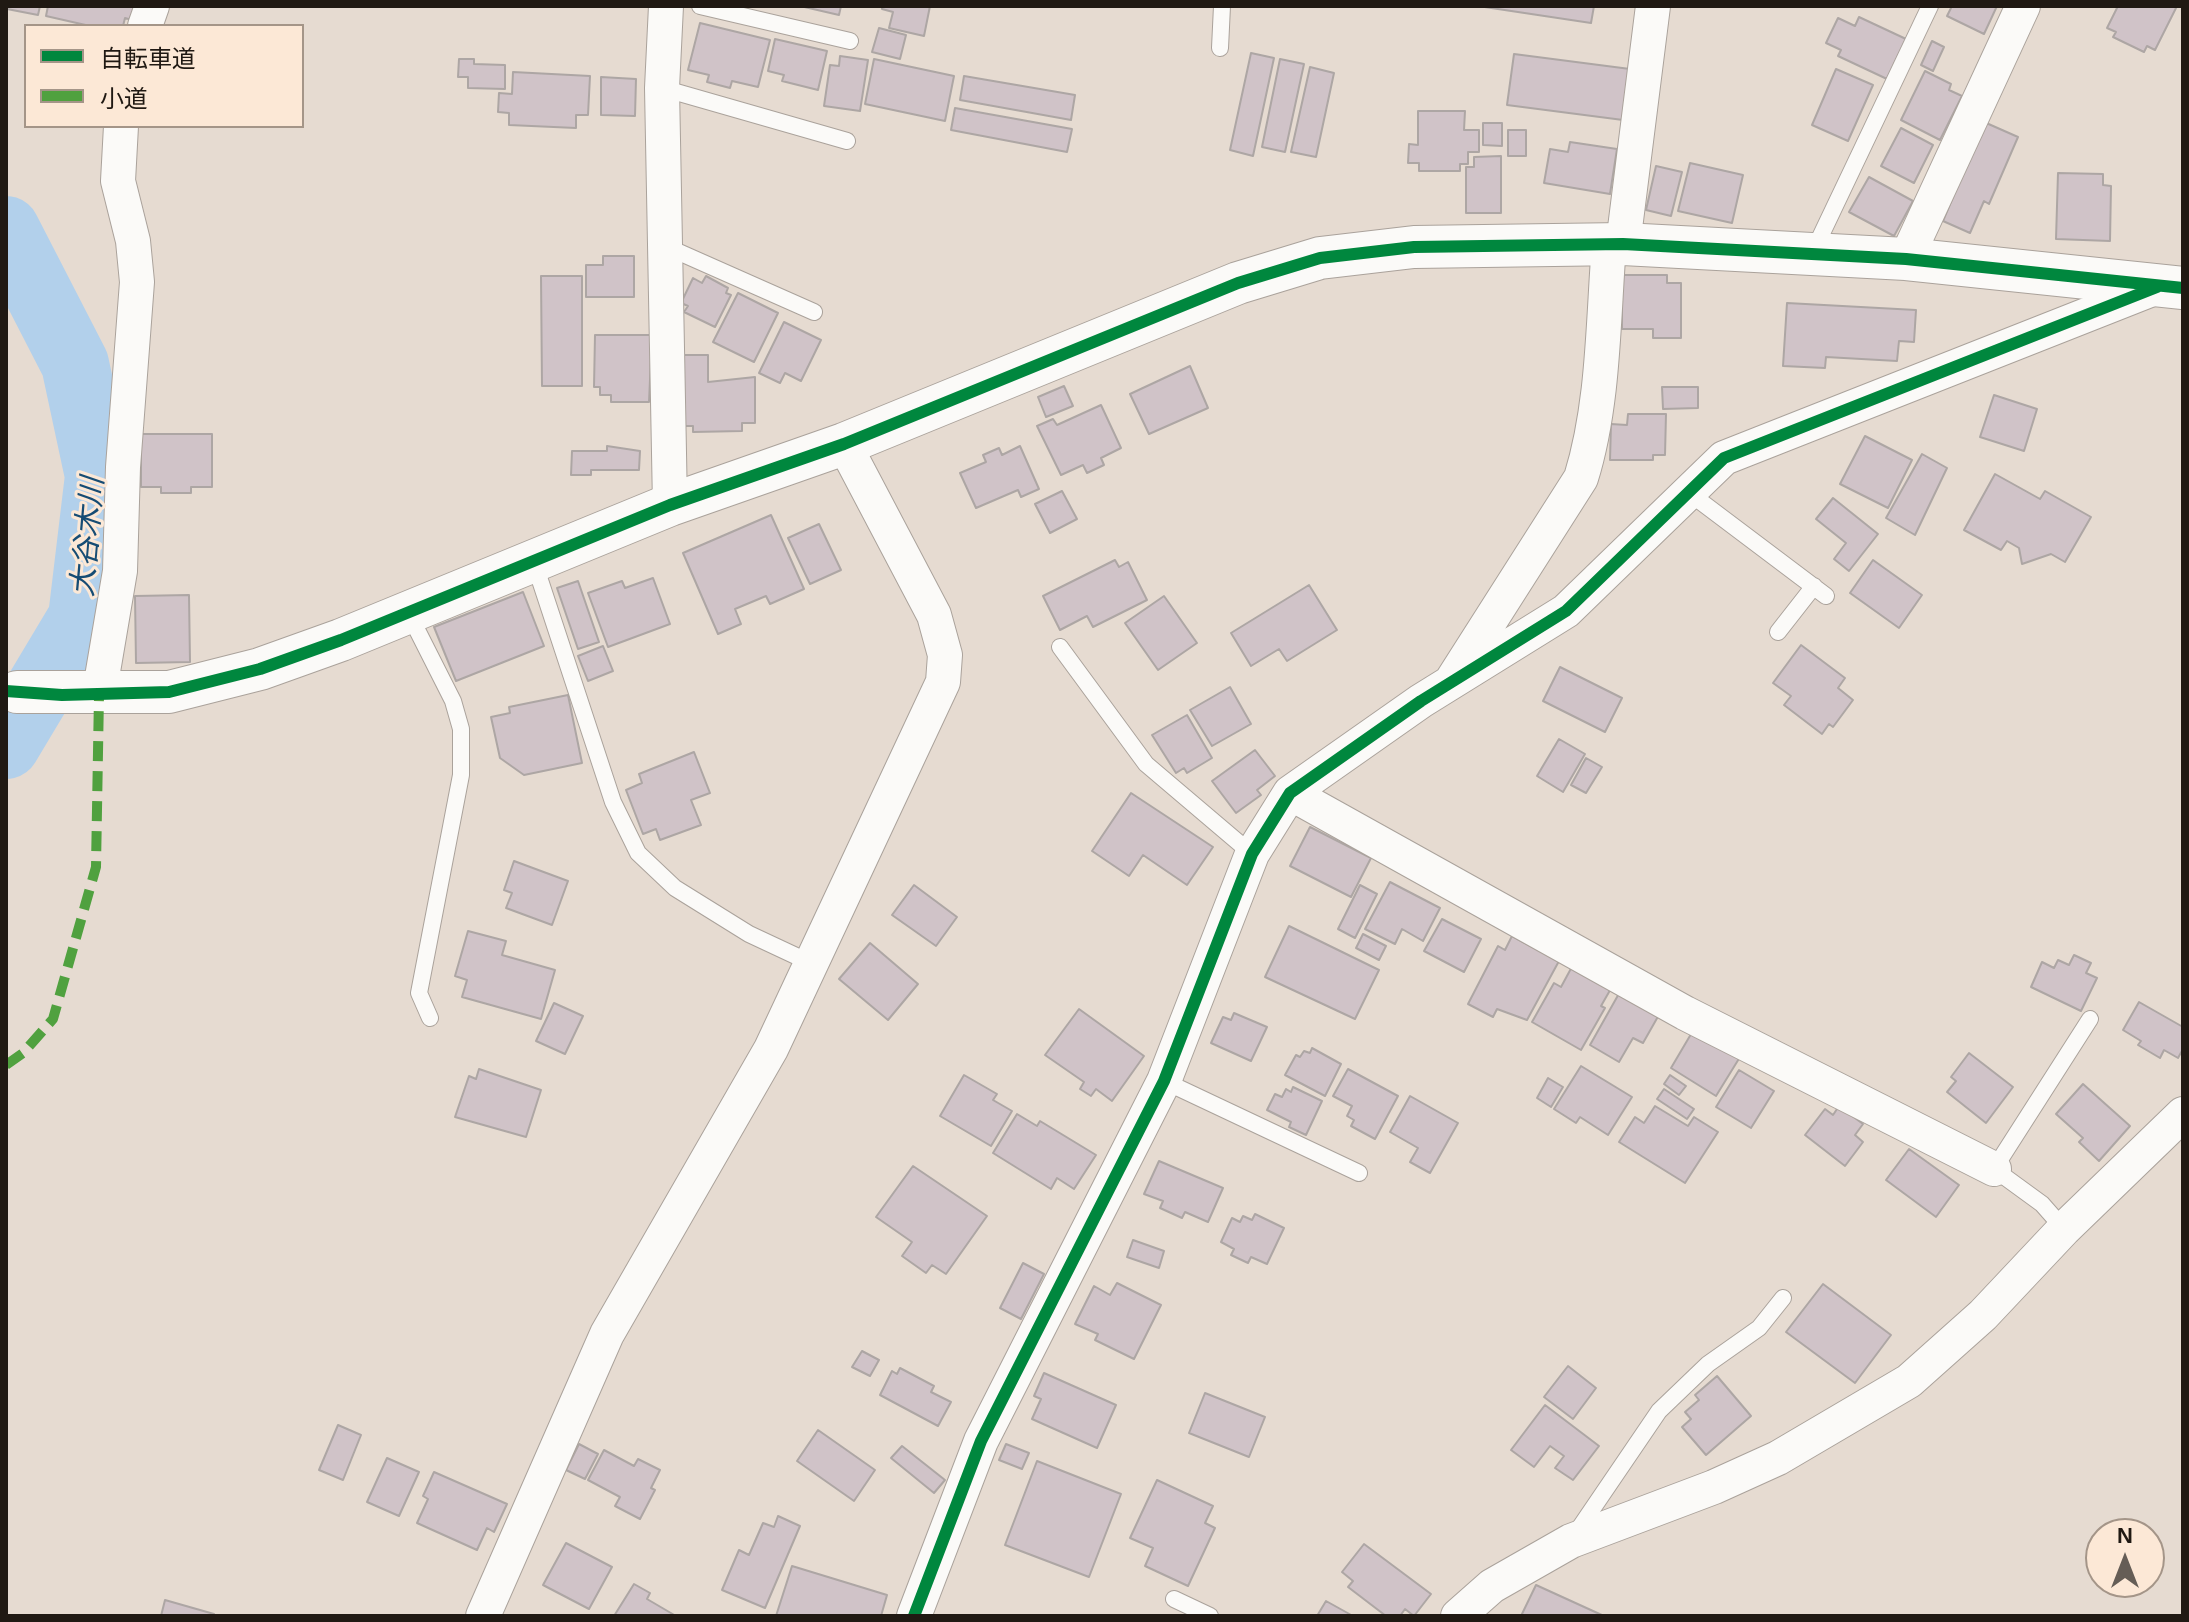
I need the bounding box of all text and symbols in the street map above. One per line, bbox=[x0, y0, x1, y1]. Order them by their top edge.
legend bbox=[24, 24, 304, 128]
text: 自転車道 bbox=[100, 45, 196, 72]
text: 小道 bbox=[100, 85, 148, 112]
water label: 大谷木川 bbox=[66, 476, 112, 598]
north arrow bbox=[2085, 1518, 2165, 1598]
text: N bbox=[2117, 1523, 2133, 1548]

